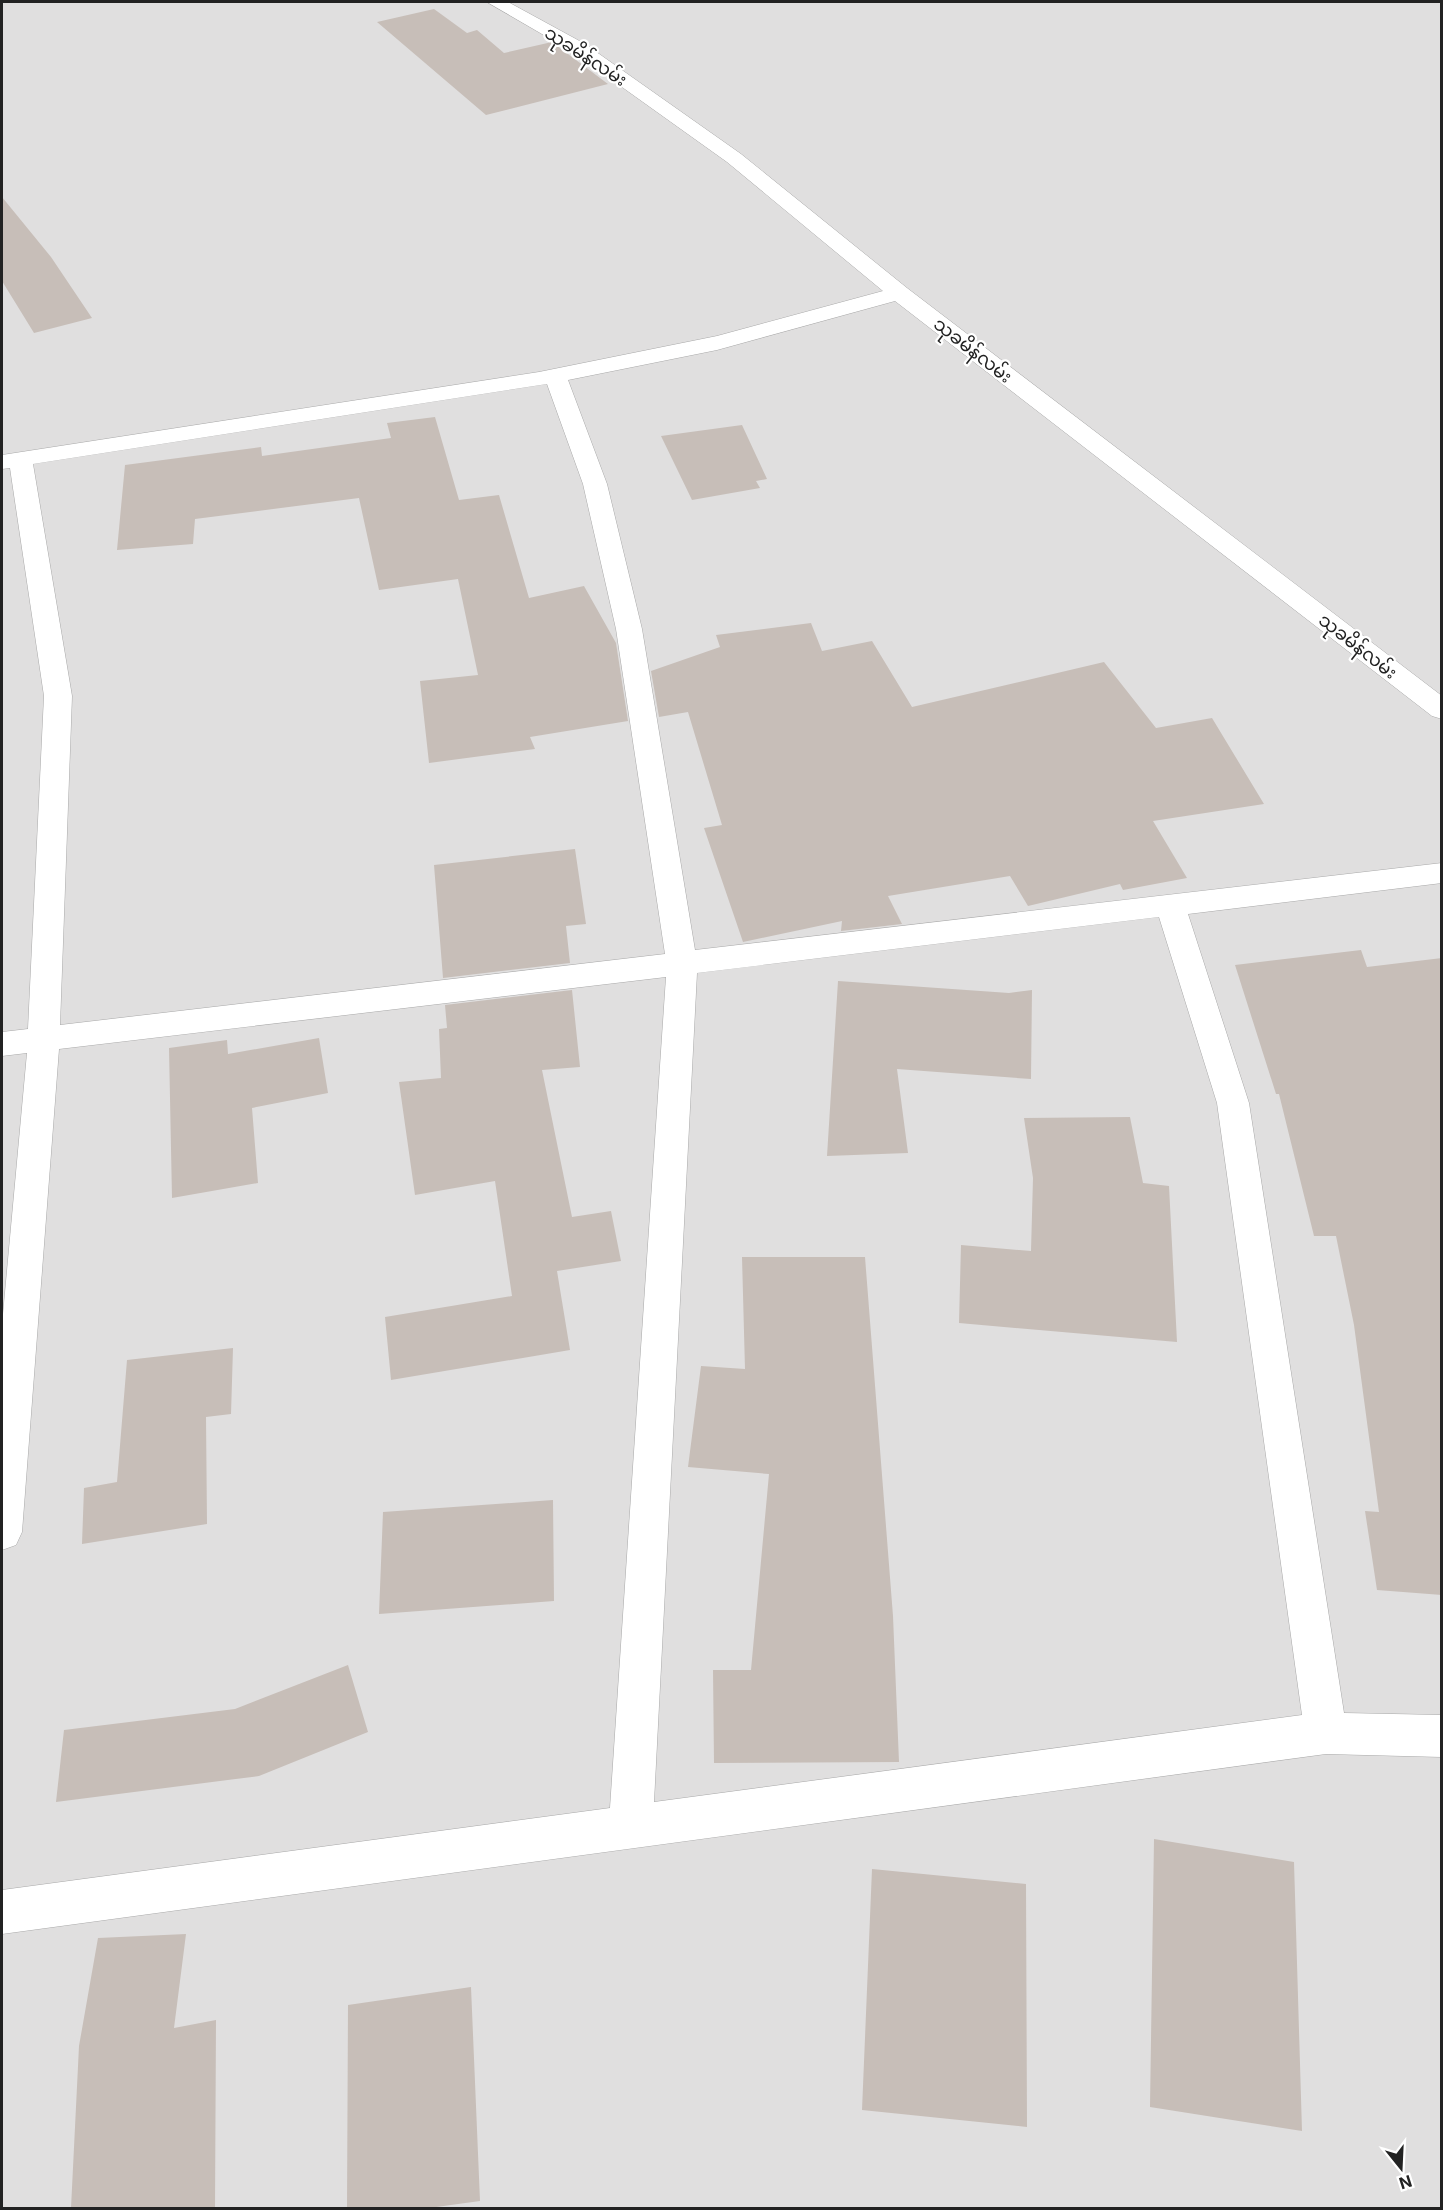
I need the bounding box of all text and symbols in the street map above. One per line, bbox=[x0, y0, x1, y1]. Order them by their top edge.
street label: သုခမိန်လမ်း bbox=[538, 19, 633, 94]
street label: သုခမိန်လမ်း bbox=[927, 311, 1018, 391]
street label: သုခမိန်လမ်း bbox=[1312, 607, 1403, 687]
north arrow bbox=[1371, 2138, 1431, 2198]
text: N bbox=[1397, 2171, 1415, 2194]

